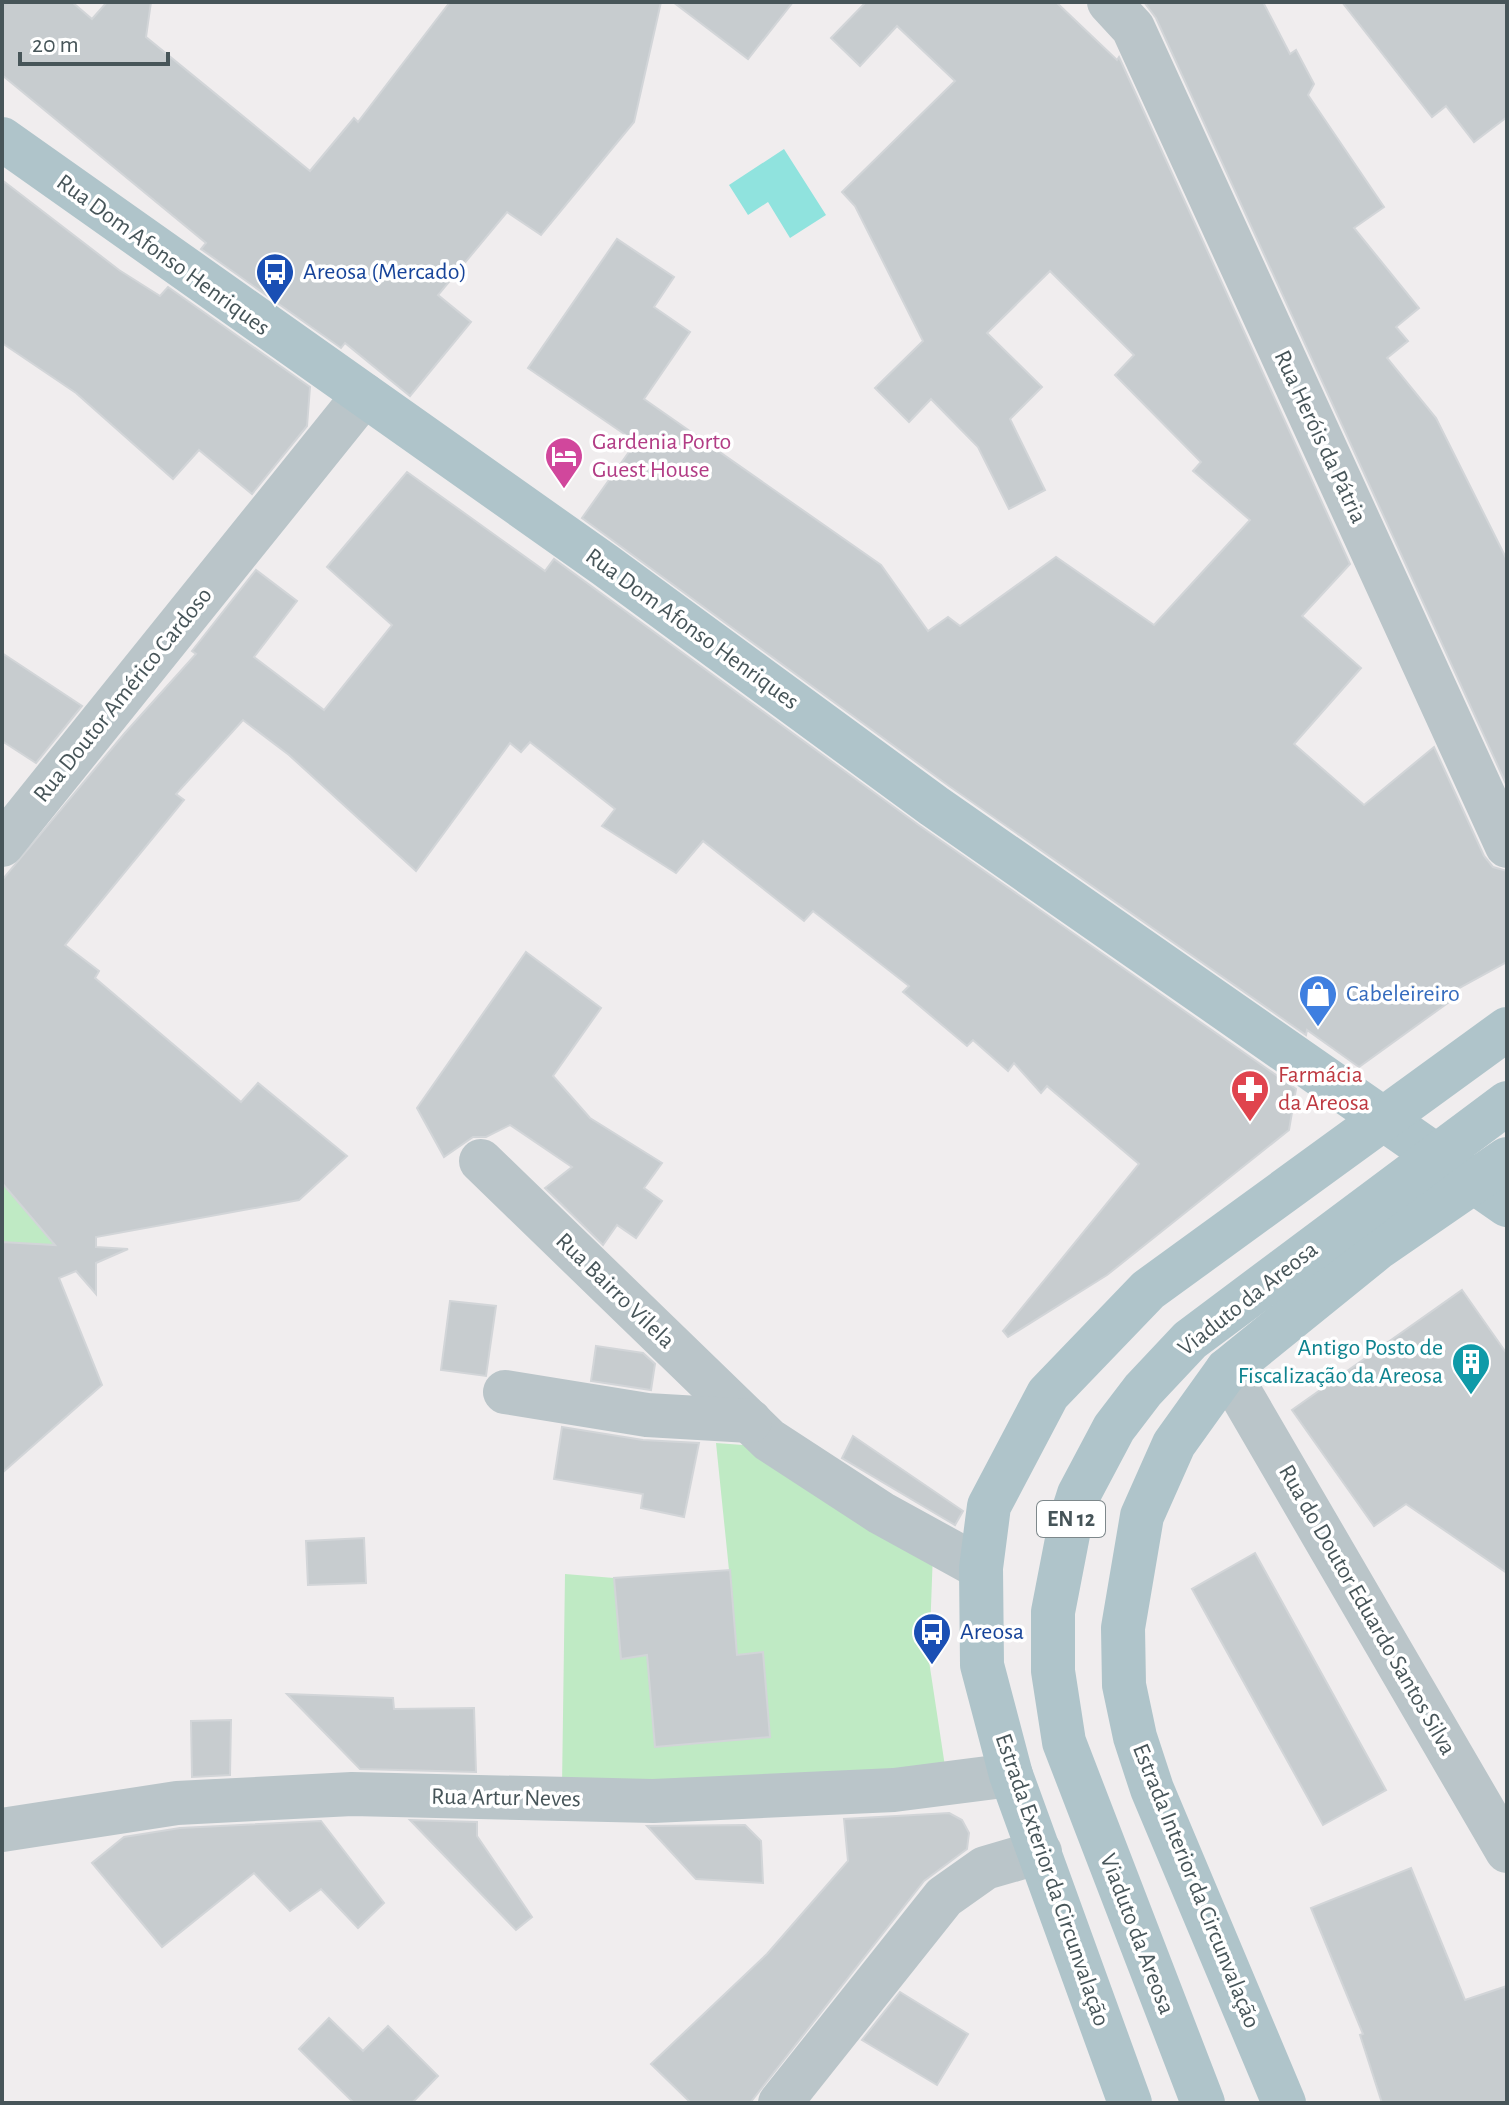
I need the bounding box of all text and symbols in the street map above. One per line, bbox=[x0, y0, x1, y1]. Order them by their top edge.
scale bar bbox=[20, 16, 168, 66]
text: 20 m bbox=[32, 33, 79, 57]
street label: Rua Dom Afonso Henriques bbox=[52, 170, 274, 340]
bus stop icon: Areosa (Mercado) bbox=[254, 251, 296, 306]
place label: Areosa (Mercado) bbox=[303, 260, 467, 284]
street label: Rua Heróis da Pátria bbox=[1269, 347, 1371, 527]
place label: Gardenia Porto Guest House bbox=[592, 430, 731, 482]
hotel icon: Gardenia Porto Guest House bbox=[543, 435, 585, 490]
street label: Rua Dom Afonso Henriques bbox=[581, 544, 803, 714]
street label: Rua Doutor Américo Cardoso bbox=[29, 583, 217, 807]
shop icon: Cabeleireiro bbox=[1297, 973, 1339, 1028]
place label: Cabeleireiro bbox=[1346, 982, 1460, 1006]
place label: Farmácia da Areosa bbox=[1278, 1063, 1370, 1115]
pharmacy icon: Farmácia da Areosa bbox=[1229, 1068, 1271, 1123]
street label: Rua Bairro Vilela bbox=[551, 1229, 679, 1353]
street label: Viaduto da Areosa bbox=[1174, 1237, 1322, 1361]
place label: Antigo Posto de Fiscalização da Areosa bbox=[1238, 1336, 1443, 1388]
building icon: Antigo Posto de Fiscalização da Areosa bbox=[1450, 1341, 1492, 1396]
street label: Rua do Doutor Eduardo Santos Silva bbox=[1274, 1461, 1460, 1759]
road number: EN 12 bbox=[1037, 1501, 1105, 1537]
bus stop icon: Areosa bbox=[911, 1611, 953, 1666]
place label: Areosa bbox=[960, 1620, 1024, 1644]
street label: Estrada Exterior da Circunvalação bbox=[991, 1731, 1113, 2029]
street label: Estrada Interior da Circunvalação bbox=[1128, 1740, 1264, 2032]
street label: Rua Artur Neves bbox=[431, 1785, 581, 1811]
street label: Viaduto da Areosa bbox=[1095, 1850, 1179, 2018]

